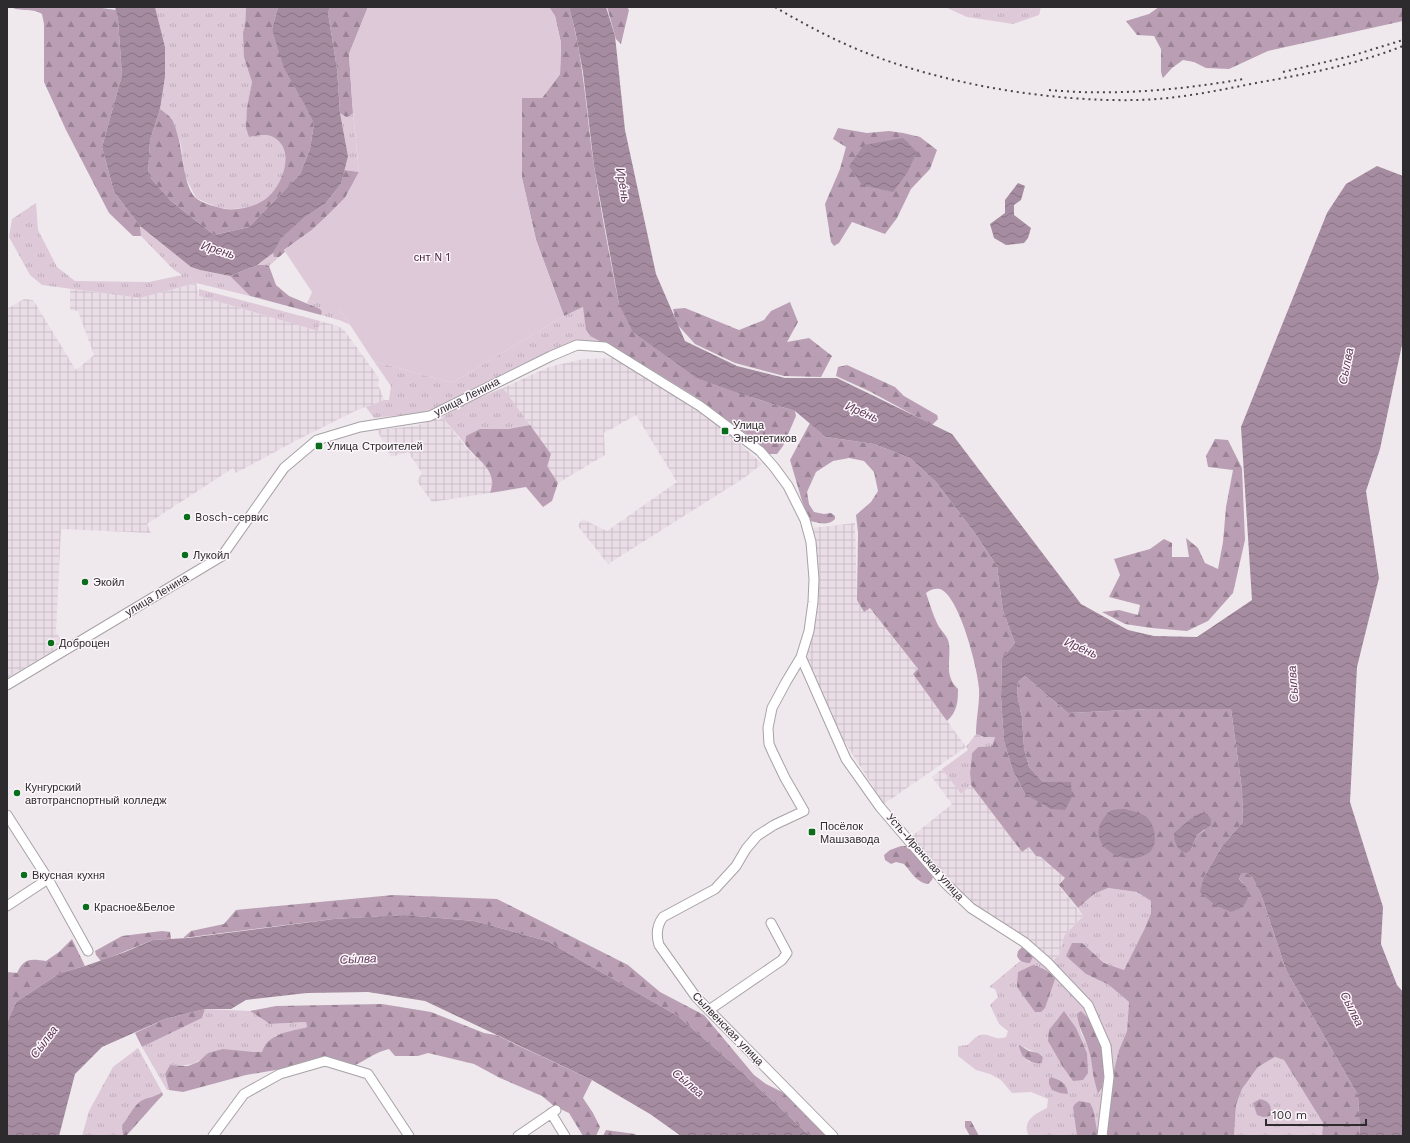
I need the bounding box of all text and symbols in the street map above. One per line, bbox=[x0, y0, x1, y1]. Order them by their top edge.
water label: Ире́нь bbox=[613, 167, 633, 203]
water label: Ирень bbox=[199, 238, 237, 262]
park label: снт N 1 bbox=[414, 251, 450, 264]
water label: Сылва bbox=[1336, 346, 1356, 385]
street label: улица Ленина bbox=[432, 375, 503, 419]
water label: Ире́нь bbox=[843, 399, 881, 425]
place label: Улица Энергетиков bbox=[733, 419, 797, 445]
marker: Улица Энергетиков bbox=[720, 426, 730, 436]
place label: Улица Строителей bbox=[327, 440, 423, 453]
marker: Улица Строителей bbox=[314, 441, 324, 451]
place label: Bosch-сервис bbox=[195, 511, 269, 524]
marker: Bosch-сервис bbox=[182, 512, 192, 522]
place label: Лукойл bbox=[193, 549, 229, 562]
marker: Лукойл bbox=[180, 550, 190, 560]
street label: улица Ленина bbox=[123, 571, 192, 619]
place label: Экойл bbox=[93, 576, 125, 589]
marker: Экойл bbox=[80, 577, 90, 587]
water label: Ире́нь bbox=[1062, 635, 1100, 661]
place label: Доброцен bbox=[59, 637, 110, 650]
marker: Доброцен bbox=[46, 638, 56, 648]
water label: Сылва bbox=[1285, 665, 1301, 703]
place label: Кунгурский автотранспортный колледж bbox=[25, 781, 167, 807]
marker: Кунгурский автотранспортный колледж bbox=[12, 788, 22, 798]
street label: Усть-Иренская улица bbox=[884, 811, 967, 904]
place label: Посёлок Машзавода bbox=[820, 820, 880, 846]
marker: Посёлок Машзавода bbox=[807, 827, 817, 837]
place label: Вкусная кухня bbox=[32, 869, 105, 882]
marker: Вкусная кухня bbox=[19, 870, 29, 880]
place label: Красное&Белое bbox=[94, 901, 175, 914]
marker: Красное&Белое bbox=[81, 902, 91, 912]
water label: Сы́лва bbox=[339, 951, 377, 967]
water label: Сылва bbox=[1337, 989, 1367, 1029]
street label: Сылвенская улица bbox=[690, 990, 767, 1069]
water label: Сы́лва bbox=[27, 1023, 61, 1061]
water label: Сы́лва bbox=[669, 1066, 707, 1100]
scale bar bbox=[1266, 1101, 1366, 1127]
text: 100 m bbox=[1272, 1108, 1307, 1122]

